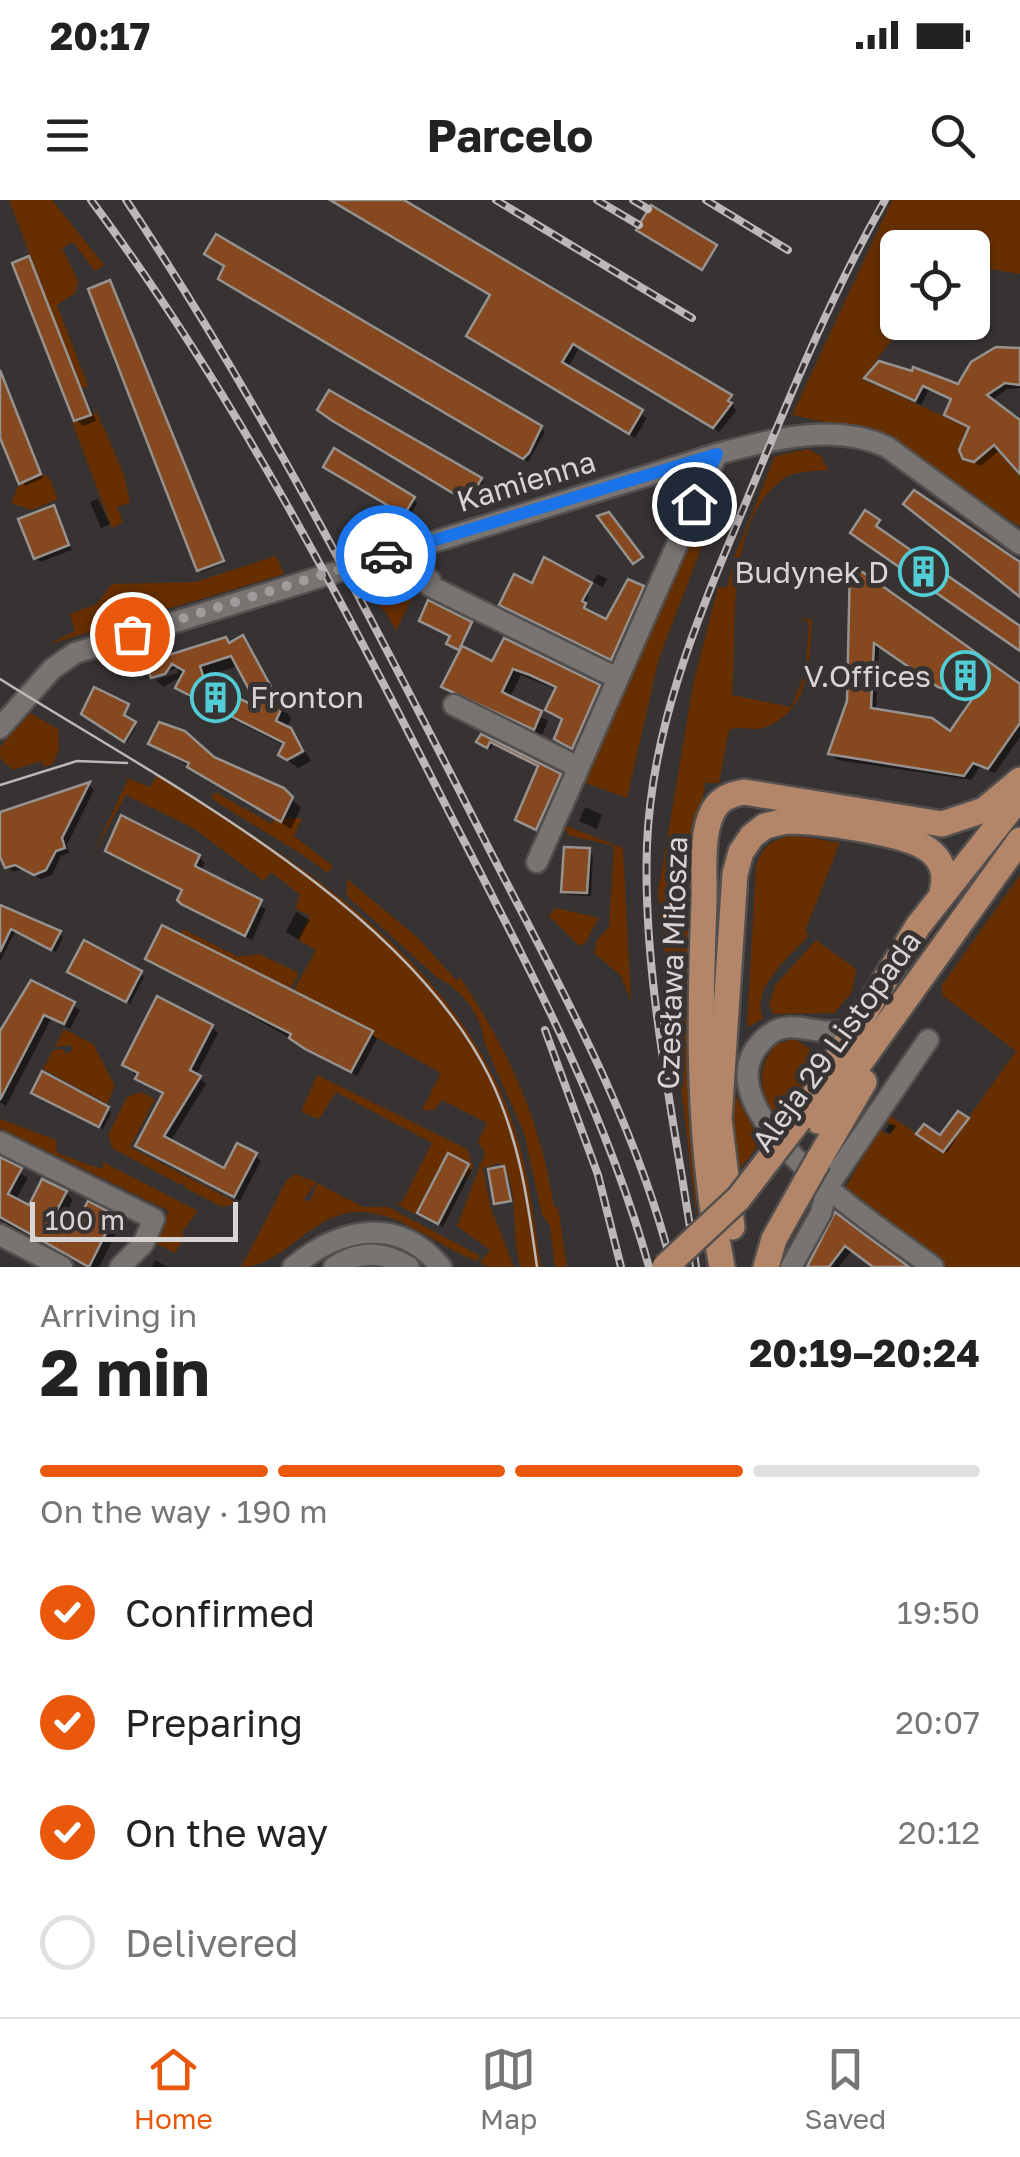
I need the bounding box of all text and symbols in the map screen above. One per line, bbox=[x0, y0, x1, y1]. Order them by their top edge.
text: 20:17 bbox=[50, 13, 150, 58]
icon: menu bbox=[40, 108, 95, 163]
text: Parcelo bbox=[427, 108, 593, 162]
icon: search bbox=[925, 108, 980, 163]
map controls bbox=[880, 230, 990, 340]
button: locate bbox=[880, 230, 990, 340]
street label: Kamienna bbox=[452, 443, 600, 519]
pin bbox=[652, 462, 737, 547]
icon: home bbox=[667, 477, 722, 532]
courier bbox=[336, 505, 436, 605]
icon: car bbox=[359, 528, 414, 583]
building icon: Budynek D bbox=[898, 546, 950, 598]
place label: Budynek D bbox=[734, 554, 889, 590]
pin bbox=[90, 592, 175, 677]
icon: bag bbox=[105, 607, 160, 662]
building icon: V.Offices bbox=[940, 650, 992, 702]
place label: V.Offices bbox=[804, 658, 931, 694]
building icon: Fronton bbox=[189, 671, 241, 723]
place label: Fronton bbox=[250, 679, 364, 715]
street label: Czesława Miłosza bbox=[650, 836, 694, 1090]
street label: Aleja 29 Listopada bbox=[744, 924, 928, 1158]
scale bar bbox=[30, 1197, 238, 1242]
text: 100 m bbox=[45, 1203, 125, 1236]
text: Arriving in bbox=[40, 1296, 197, 1334]
text: 20:19–20:24 bbox=[749, 1330, 980, 1375]
text: 2 min bbox=[40, 1332, 210, 1410]
text: On the way · 190 m bbox=[40, 1492, 328, 1530]
icon: check bbox=[40, 1585, 95, 1640]
text: Confirmed bbox=[125, 1590, 315, 1635]
text: 19:50 bbox=[897, 1593, 980, 1631]
icon: check bbox=[40, 1695, 95, 1750]
text: Preparing bbox=[125, 1700, 303, 1745]
text: 20:07 bbox=[895, 1703, 980, 1741]
icon: check bbox=[40, 1805, 95, 1860]
text: On the way bbox=[125, 1810, 328, 1855]
text: 20:12 bbox=[898, 1813, 980, 1851]
text: Delivered bbox=[125, 1920, 298, 1965]
tab: Home bbox=[134, 2042, 213, 2135]
tab: Map bbox=[480, 2042, 537, 2135]
tab: Saved bbox=[805, 2042, 886, 2135]

